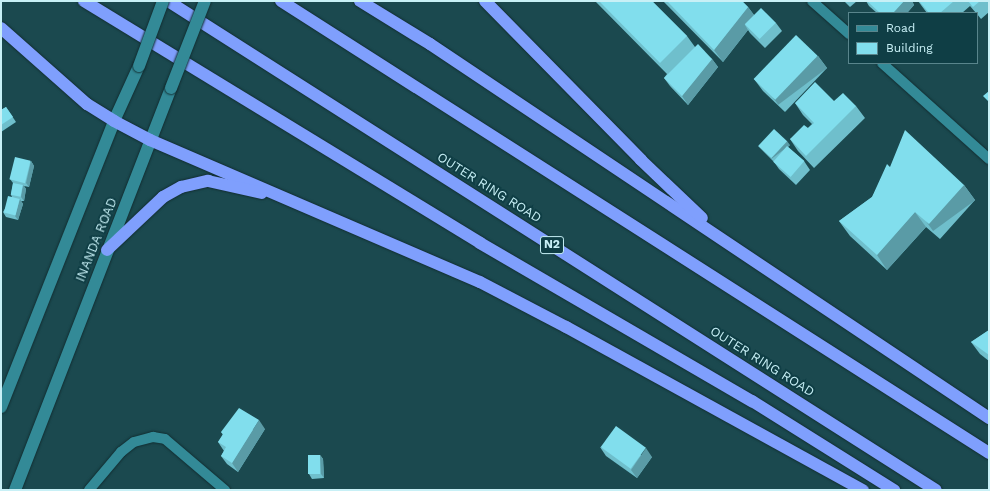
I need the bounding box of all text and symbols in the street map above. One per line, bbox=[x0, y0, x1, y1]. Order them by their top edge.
legend bbox=[848, 12, 978, 64]
text: Road bbox=[886, 21, 915, 35]
text: Building bbox=[886, 41, 933, 55]
street label: OUTER RING ROAD bbox=[434, 150, 544, 226]
street label: INANDA ROAD bbox=[73, 196, 121, 284]
road number: N2 bbox=[539, 235, 565, 255]
street label: OUTER RING ROAD bbox=[707, 324, 817, 400]

